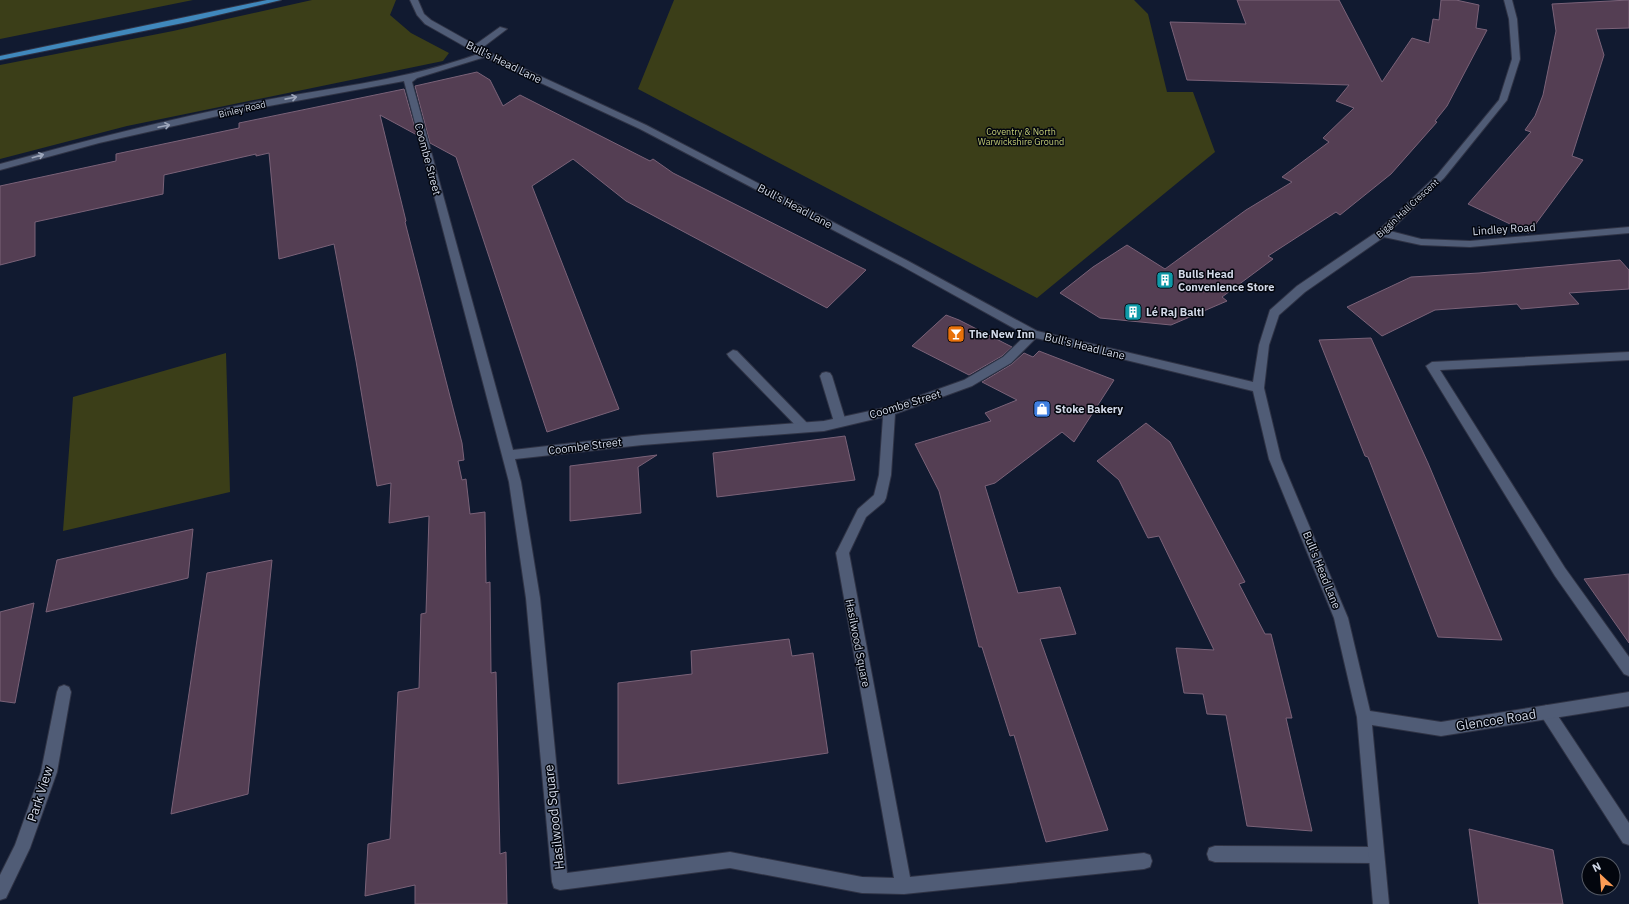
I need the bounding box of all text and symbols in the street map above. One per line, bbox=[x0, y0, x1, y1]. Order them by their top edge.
street label: Bull's Head Lane bbox=[464, 38, 544, 86]
one-way arrow bbox=[284, 94, 297, 102]
street label: Binley Road bbox=[217, 98, 267, 120]
one-way arrow bbox=[157, 121, 170, 129]
street label: Coombe Street bbox=[412, 121, 444, 197]
park label: Coventry & North Warwickshire Ground bbox=[978, 126, 1064, 147]
one-way arrow bbox=[31, 152, 44, 159]
street label: Biggin Hall Crescent bbox=[1374, 176, 1440, 240]
street label: Bull's Head Lane bbox=[755, 180, 835, 232]
street label: Lindley Road bbox=[1472, 220, 1536, 238]
place label: Bulls Head Convenience Store bbox=[1178, 267, 1274, 294]
building icon: Bulls Head Convenience Store bbox=[1155, 270, 1175, 290]
building icon: Lé Raj Balti bbox=[1123, 302, 1143, 322]
place label: Lé Raj Balti bbox=[1146, 305, 1204, 319]
bar icon: The New Inn bbox=[946, 324, 966, 344]
place label: The New Inn bbox=[969, 327, 1035, 341]
street label: Bull's Head Lane bbox=[1043, 329, 1127, 363]
street label: Coombe Street bbox=[868, 386, 943, 422]
shop icon: Stoke Bakery bbox=[1032, 399, 1052, 419]
place label: Stoke Bakery bbox=[1055, 402, 1123, 416]
street label: Coombe Street bbox=[547, 435, 623, 457]
street label: Bull's Head Lane bbox=[1300, 529, 1344, 611]
street label: Hasilwood Square bbox=[843, 598, 873, 688]
street label: Glencoe Road bbox=[1455, 705, 1537, 735]
street label: Park View bbox=[23, 764, 57, 824]
street label: Hasilwood Square bbox=[540, 764, 568, 870]
north arrow bbox=[1581, 856, 1621, 896]
text: N bbox=[1590, 859, 1603, 875]

